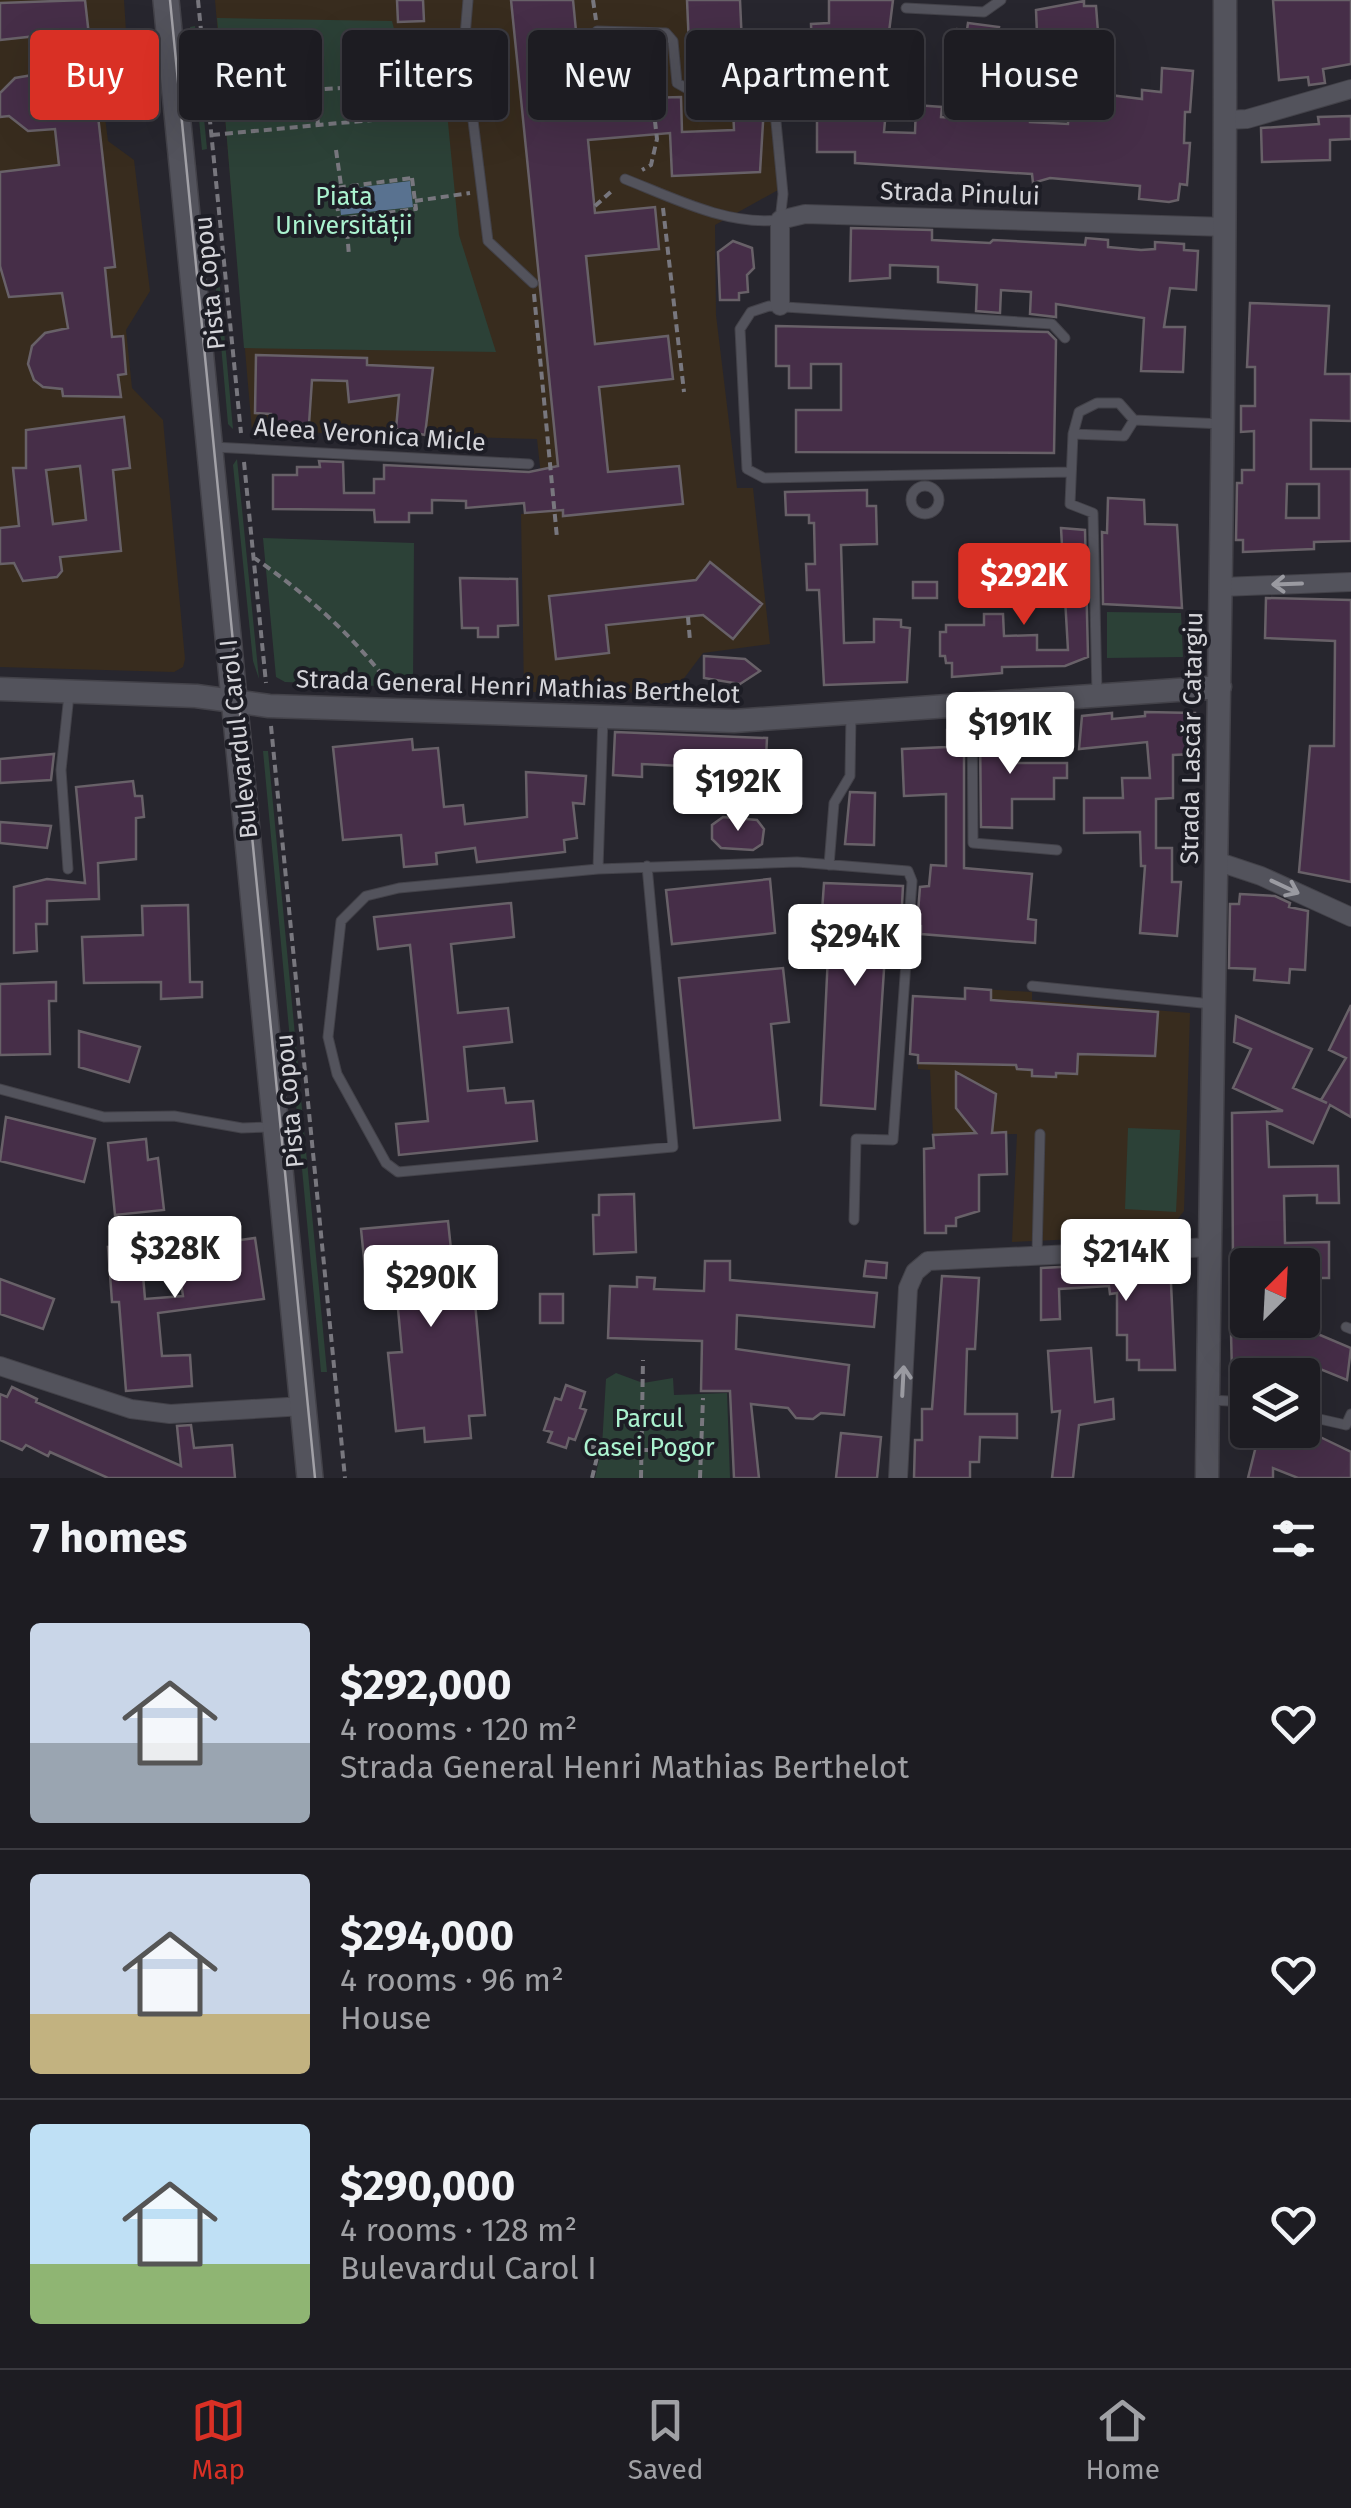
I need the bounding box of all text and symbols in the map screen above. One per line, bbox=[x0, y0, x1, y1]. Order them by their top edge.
chip: Buy bbox=[30, 30, 159, 120]
chip: Rent bbox=[179, 30, 322, 120]
chip: Filters bbox=[342, 30, 508, 120]
chip: New bbox=[528, 30, 666, 120]
chip: Apartment bbox=[686, 30, 924, 120]
chip: House bbox=[944, 30, 1114, 120]
street label: Strada Pinului bbox=[880, 176, 1040, 212]
park label: Piata Universității bbox=[275, 182, 413, 242]
street label: Pista Copou bbox=[188, 214, 232, 351]
street label: Aleea Veronica Micle bbox=[253, 412, 487, 458]
pin: $292K bbox=[954, 543, 1094, 628]
text: $292K bbox=[980, 556, 1068, 594]
one-way arrow bbox=[1271, 575, 1303, 594]
street label: Strada Lascăr Catargiu bbox=[1175, 611, 1209, 865]
street label: Bulevardul Carol I bbox=[214, 638, 264, 840]
street label: Strada General Henri Mathias Berthelot bbox=[295, 664, 742, 710]
pin: $191K bbox=[940, 692, 1080, 777]
text: $191K bbox=[968, 705, 1052, 743]
pin: $192K bbox=[668, 749, 808, 834]
text: $192K bbox=[695, 762, 781, 800]
one-way arrow bbox=[1269, 878, 1299, 897]
pin: $294K bbox=[785, 904, 925, 989]
text: $294K bbox=[810, 917, 900, 955]
street label: Pista Copou bbox=[269, 1033, 311, 1169]
pin: $328K bbox=[105, 1216, 245, 1301]
pin: $214K bbox=[1056, 1219, 1196, 1304]
text: $328K bbox=[130, 1229, 220, 1267]
text: $214K bbox=[1083, 1232, 1169, 1270]
pin: $290K bbox=[361, 1245, 501, 1330]
north arrow bbox=[1230, 1248, 1320, 1338]
map controls bbox=[1230, 1248, 1320, 1448]
text: $290K bbox=[386, 1258, 476, 1296]
button: layers bbox=[1230, 1358, 1320, 1448]
one-way arrow bbox=[894, 1365, 913, 1397]
park label: Parcul Casei Pogor bbox=[583, 1404, 715, 1463]
icon: filters bbox=[1266, 1511, 1321, 1566]
text: 7 homes bbox=[30, 1513, 187, 1563]
text: $292,000 bbox=[340, 1660, 512, 1710]
icon: home bbox=[110, 1663, 230, 1783]
icon: heart bbox=[1266, 1696, 1321, 1751]
text: 4 rooms · 120 m² bbox=[340, 1710, 577, 1748]
text: Strada General Henri Mathias Berthelot bbox=[340, 1748, 909, 1786]
text: $294,000 bbox=[340, 1911, 514, 1961]
icon: home bbox=[110, 1914, 230, 2034]
icon: heart bbox=[1266, 1947, 1321, 2002]
text: 4 rooms · 96 m² bbox=[340, 1961, 564, 1999]
text: House bbox=[340, 1999, 431, 2037]
text: $290,000 bbox=[340, 2161, 515, 2211]
icon: home bbox=[110, 2164, 230, 2284]
icon: heart bbox=[1266, 2197, 1321, 2252]
text: 4 rooms · 128 m² bbox=[340, 2211, 577, 2249]
text: Bulevardul Carol I bbox=[340, 2249, 597, 2287]
tab: Map bbox=[191, 2393, 246, 2486]
tab: Saved bbox=[628, 2393, 704, 2486]
tab: Home bbox=[1085, 2393, 1160, 2486]

